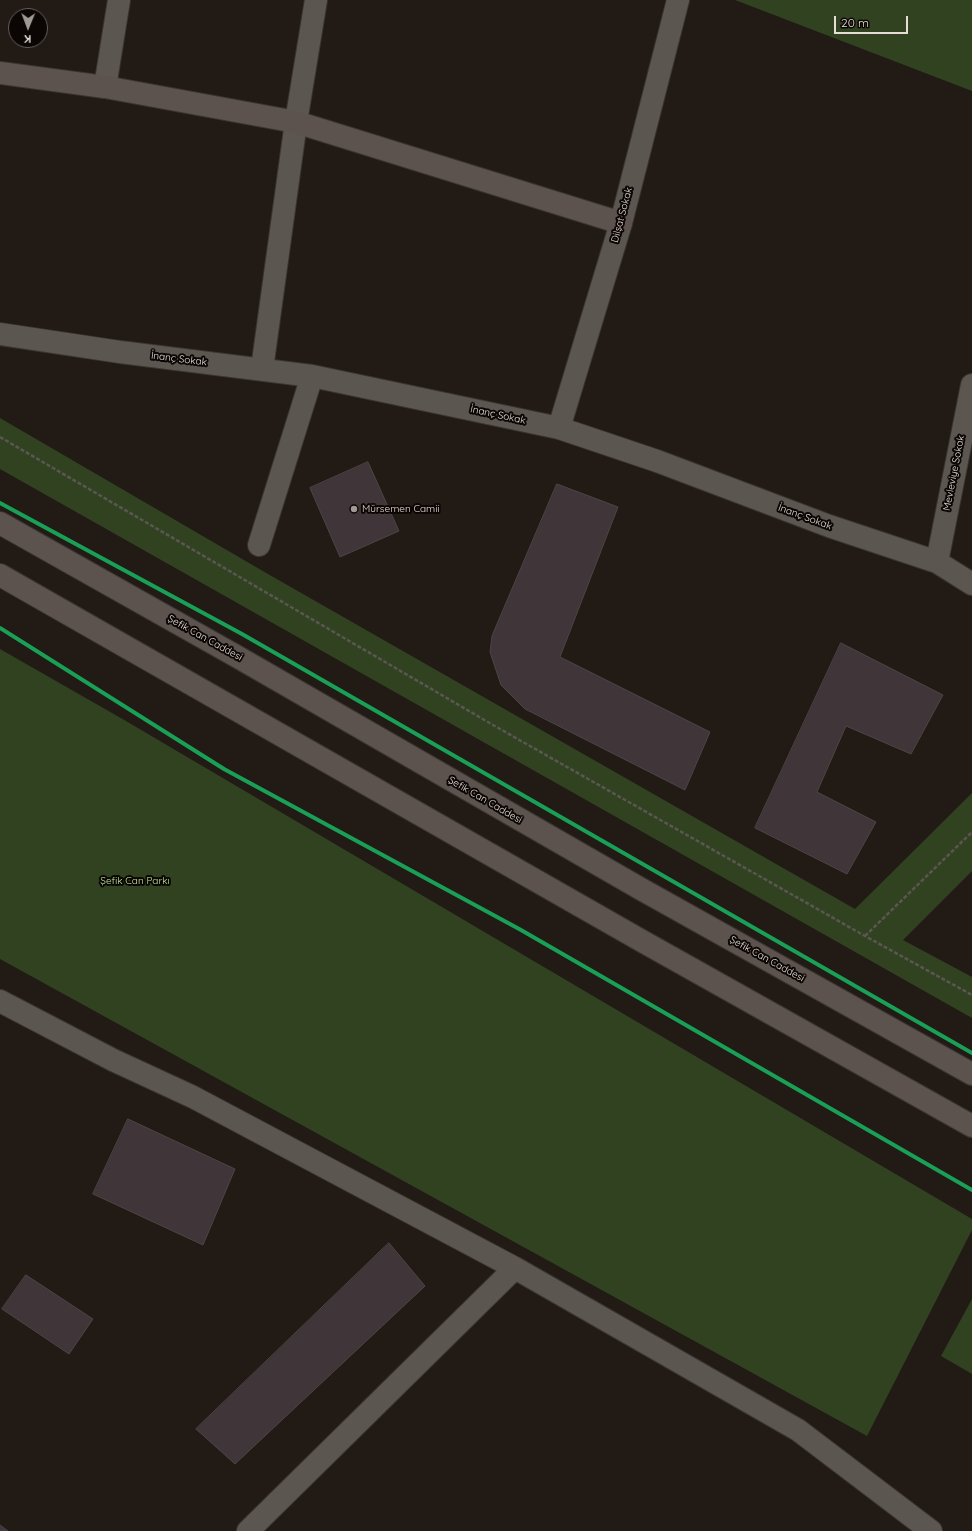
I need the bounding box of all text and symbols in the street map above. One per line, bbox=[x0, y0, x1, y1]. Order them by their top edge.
north arrow bbox=[8, 8, 48, 48]
scale bar bbox=[836, 8, 910, 34]
text: 20 m bbox=[841, 15, 869, 30]
text: K bbox=[24, 32, 32, 46]
street label: Dilşat Sokak bbox=[609, 186, 635, 244]
street label: İnanç Sokak bbox=[150, 350, 208, 368]
street label: İnanç Sokak bbox=[469, 403, 527, 427]
street label: Mevleviye Sokak bbox=[941, 434, 967, 512]
street label: İnanç Sokak bbox=[776, 502, 834, 532]
place label: Mürsemen Camii bbox=[362, 503, 439, 515]
marker: Mürsemen Camii bbox=[349, 504, 359, 514]
street label: Şefik Can Caddesi bbox=[166, 613, 244, 663]
street label: Şefik Can Caddesi bbox=[446, 774, 524, 826]
park label: Şefik Can Parkı bbox=[100, 875, 170, 887]
street label: Şefik Can Caddesi bbox=[728, 934, 806, 984]

